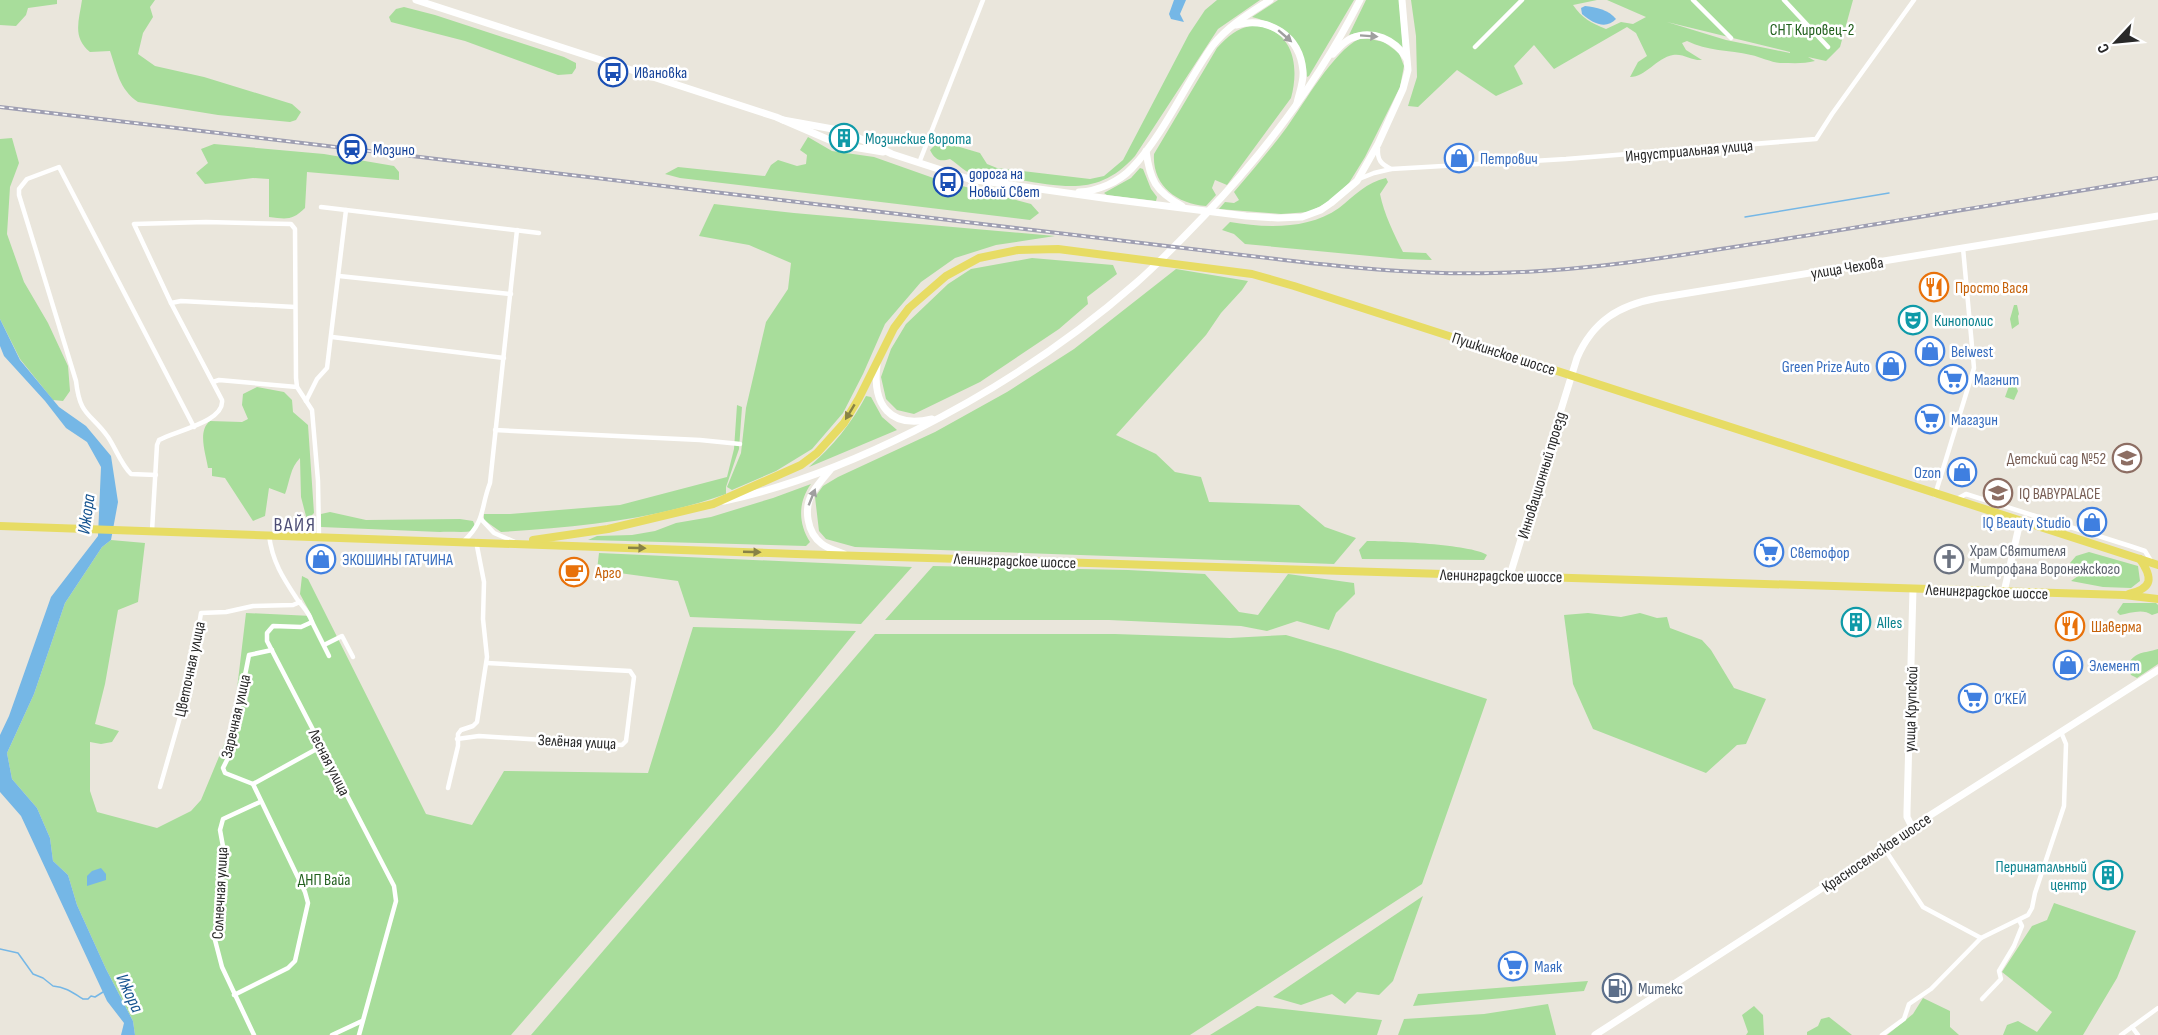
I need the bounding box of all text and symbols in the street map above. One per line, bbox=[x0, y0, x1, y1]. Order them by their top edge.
north arrow bbox=[2086, 12, 2146, 72]
park label: СНТ Кировец-2 bbox=[1770, 21, 1854, 40]
one-way arrow bbox=[1277, 29, 1292, 43]
one-way arrow bbox=[1360, 31, 1379, 41]
text: С bbox=[2094, 40, 2114, 56]
bus stop icon: Ивановка bbox=[597, 56, 629, 88]
place label: Ивановка bbox=[634, 64, 687, 83]
building icon: Мозинские ворота bbox=[828, 122, 860, 154]
place label: Мозинские ворота bbox=[865, 130, 971, 149]
station icon: Мозино bbox=[336, 133, 368, 165]
street label: Индустриальная улица bbox=[1624, 136, 1754, 167]
place label: Мозино bbox=[373, 141, 415, 160]
shop icon: Петрович bbox=[1443, 142, 1475, 174]
place label: Петрович bbox=[1480, 150, 1538, 169]
place label: дорога на Новый Свет bbox=[969, 165, 1040, 202]
bus stop icon: дорога на Новый Свет bbox=[932, 166, 964, 198]
street label: улица Чехова bbox=[1810, 253, 1885, 284]
restaurant icon: Просто Вася bbox=[1918, 271, 1950, 303]
place label: Просто Вася bbox=[1955, 279, 2028, 298]
theatre icon: Кинополис bbox=[1897, 304, 1929, 336]
place label: Кинополис bbox=[1934, 312, 1993, 331]
street label: Пушкинское шоссе bbox=[1449, 329, 1558, 380]
shop icon: Belwest bbox=[1914, 335, 1946, 367]
place label: Belwest bbox=[1951, 343, 1994, 362]
shop icon: Green Prize Auto bbox=[1875, 350, 1907, 382]
place label: Green Prize Auto bbox=[1782, 358, 1870, 377]
supermarket icon: Магнит bbox=[1937, 363, 1969, 395]
place label: Магнит bbox=[1974, 371, 2019, 390]
supermarket icon: Магазин bbox=[1914, 403, 1946, 435]
one-way arrow bbox=[845, 404, 856, 420]
street label: Инновационный проезд bbox=[1514, 410, 1571, 541]
place label: Магазин bbox=[1951, 411, 1998, 430]
school or university icon: Детский сад №52 bbox=[2111, 442, 2143, 474]
place label: Детский сад №52 bbox=[2007, 450, 2106, 469]
shop icon: Ozon bbox=[1946, 456, 1978, 488]
place label: Ozon bbox=[1914, 464, 1941, 483]
school or university icon: IQ BABYPALACE bbox=[1982, 477, 2014, 509]
place label: IQ BABYPALACE bbox=[2019, 485, 2101, 504]
one-way arrow bbox=[807, 488, 817, 506]
water label: Ижора bbox=[73, 492, 100, 535]
shop icon: IQ Beauty Studio bbox=[2076, 506, 2108, 538]
district label: ВАЙЯ bbox=[274, 513, 316, 537]
place label: IQ Beauty Studio bbox=[1983, 514, 2071, 533]
supermarket icon: Светофор bbox=[1753, 536, 1785, 568]
place label: Храм Святителя Митрофана Воронежского bbox=[1969, 542, 2120, 579]
shop icon: ЭКОШИНЫ ГАТЧИНА bbox=[305, 543, 337, 575]
church icon: Храм Святителя Митрофана Воронежского bbox=[1933, 543, 1965, 575]
one-way arrow bbox=[628, 544, 647, 553]
place label: Светофор bbox=[1790, 544, 1850, 563]
one-way arrow bbox=[743, 548, 762, 557]
street label: Ленинградское шоссе bbox=[952, 550, 1077, 573]
place label: ЭКОШИНЫ ГАТЧИНА bbox=[342, 551, 453, 570]
cafe icon: Арго bbox=[558, 556, 590, 588]
place label: Арго bbox=[594, 564, 621, 583]
street label: Ленинградское шоссе bbox=[1439, 566, 1562, 587]
street label: Ленинградское шоссе bbox=[1924, 581, 2049, 604]
building icon: Alles bbox=[1840, 606, 1872, 638]
restaurant icon: Шаверма bbox=[2054, 610, 2086, 642]
place label: Alles bbox=[1876, 614, 1902, 633]
place label: Шаверма bbox=[2091, 618, 2142, 637]
street label: Цветочная улица bbox=[171, 620, 210, 719]
shop icon: Элемент bbox=[2052, 649, 2084, 681]
place label: Элемент bbox=[2089, 657, 2140, 676]
street label: улица Крупской bbox=[1901, 666, 1922, 752]
street label: Заречная улица bbox=[218, 673, 255, 760]
supermarket icon: О’КЕЙ bbox=[1957, 682, 1989, 714]
place label: О’КЕЙ bbox=[1994, 690, 2027, 709]
street label: Лесная улица bbox=[303, 725, 354, 799]
street label: Зелёная улица bbox=[537, 731, 617, 754]
street label: Красносельское шоссе bbox=[1819, 810, 1935, 897]
street label: Солнечная улица bbox=[209, 846, 232, 940]
place label: Перинатальный центр bbox=[1996, 858, 2087, 895]
building icon: Перинатальный центр bbox=[2092, 859, 2124, 891]
park label: ДНП Вайа bbox=[298, 871, 350, 890]
supermarket icon: Маяк bbox=[1497, 950, 1529, 982]
place label: Маяк bbox=[1534, 958, 1563, 977]
water label: Ижора bbox=[112, 971, 148, 1016]
fuel station icon: Митекс bbox=[1601, 972, 1633, 1004]
place label: Митекс bbox=[1638, 980, 1683, 999]

